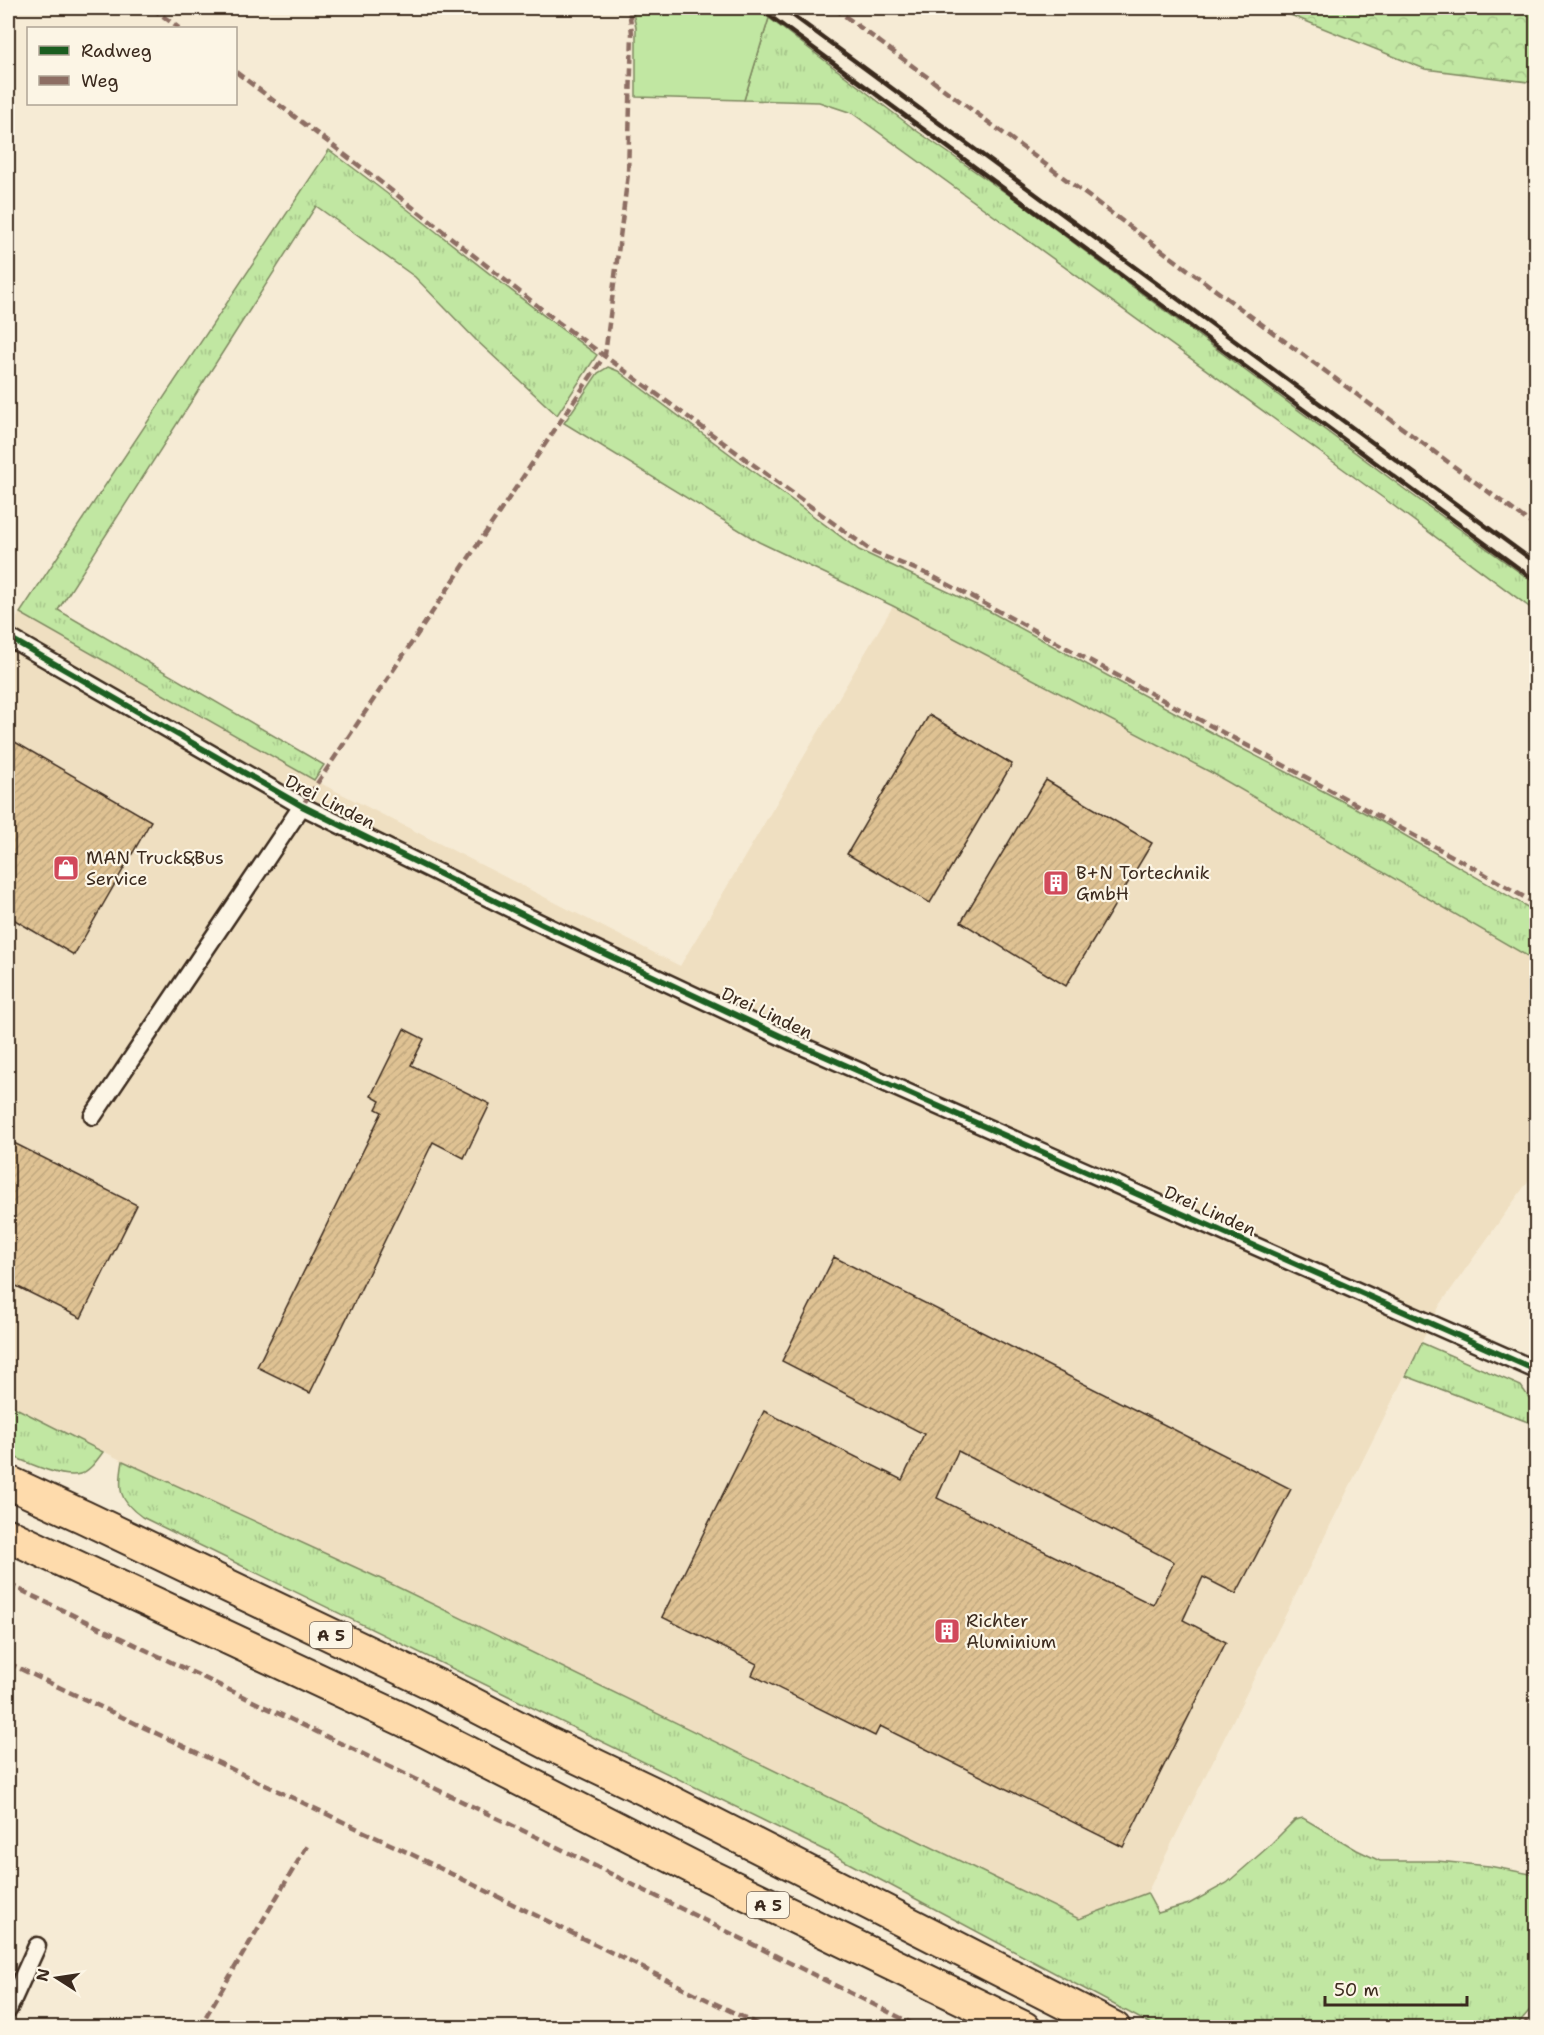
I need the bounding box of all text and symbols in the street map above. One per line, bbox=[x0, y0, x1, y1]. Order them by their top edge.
legend bbox=[27, 27, 237, 105]
text: Radweg bbox=[81, 39, 152, 63]
text: Weg bbox=[81, 69, 119, 93]
street label: Drei Linden bbox=[281, 769, 379, 835]
place label: MAN Truck&Bus Service bbox=[86, 846, 224, 891]
shop icon: MAN Truck&Bus Service bbox=[51, 853, 81, 883]
place label: B+N Tortechnik GmbH bbox=[1076, 861, 1210, 906]
building icon: B+N Tortechnik GmbH bbox=[1041, 868, 1071, 898]
street label: Drei Linden bbox=[718, 981, 816, 1045]
street label: Drei Linden bbox=[1160, 1180, 1260, 1242]
place label: Richter Aluminium bbox=[966, 1609, 1056, 1654]
building icon: Richter Aluminium bbox=[932, 1616, 962, 1646]
road number: A 5 bbox=[310, 1622, 352, 1648]
road number: A 5 bbox=[747, 1892, 789, 1918]
north arrow bbox=[27, 1948, 87, 2008]
text: N bbox=[31, 1967, 54, 1983]
scale bar bbox=[1325, 1969, 1468, 2007]
text: 50 m bbox=[1334, 1978, 1379, 2002]

